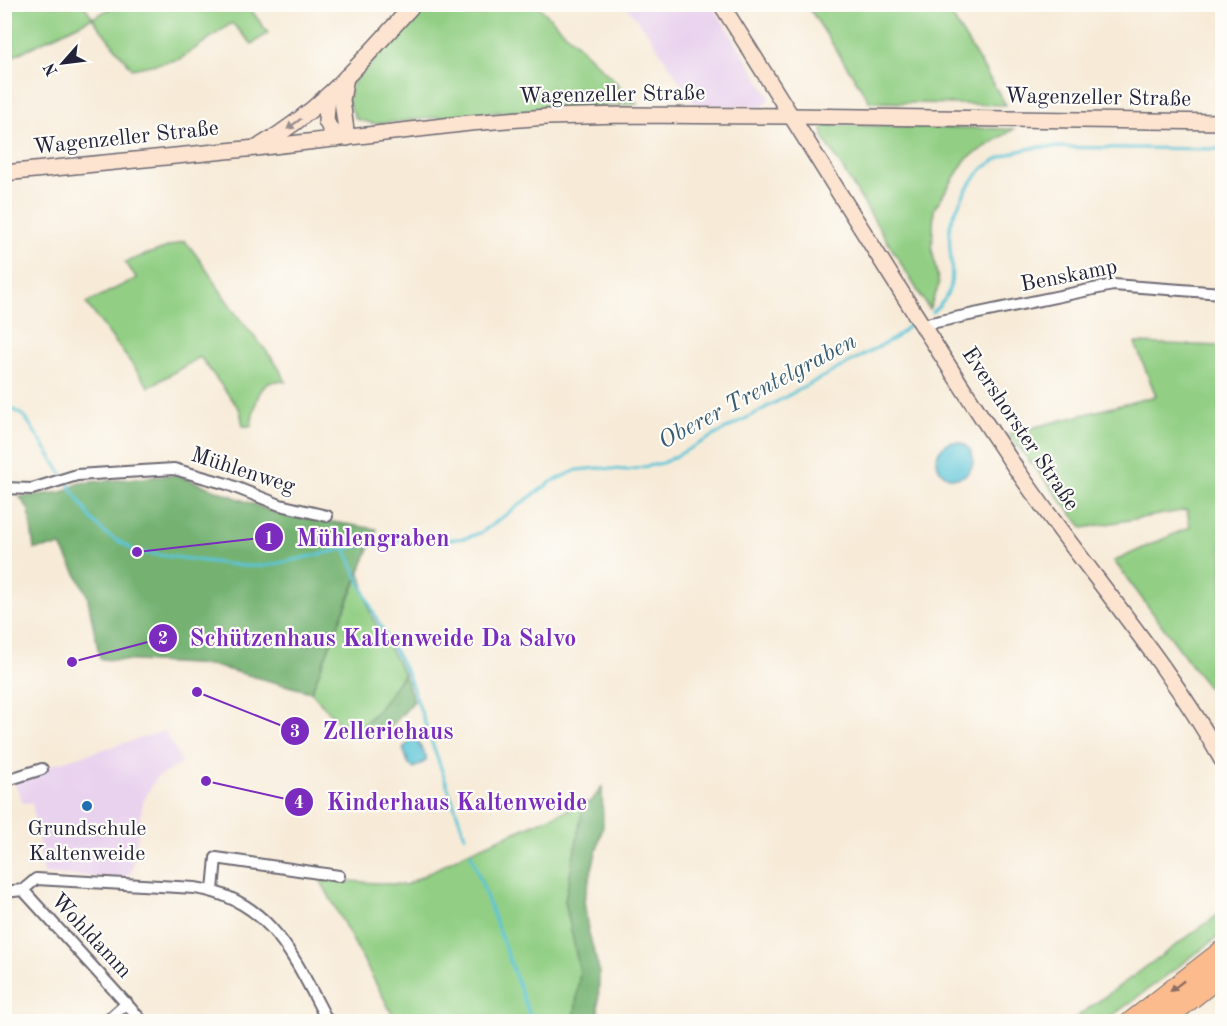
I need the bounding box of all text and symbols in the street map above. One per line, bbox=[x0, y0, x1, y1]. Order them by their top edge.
north arrow bbox=[33, 33, 93, 93]
text: N bbox=[41, 59, 61, 78]
street label: Wagenzeller Straße bbox=[519, 82, 705, 108]
street label: Wagenzeller Straße bbox=[1005, 85, 1191, 111]
street label: Wagenzeller Straße bbox=[32, 117, 220, 159]
one-way arrow bbox=[286, 118, 302, 130]
street label: Benskamp bbox=[1019, 256, 1119, 296]
water label: Oberer Trentelgraben bbox=[655, 330, 861, 454]
street label: Evershorster Straße bbox=[957, 343, 1083, 515]
street label: Mühlenweg bbox=[188, 444, 298, 498]
callout: Mühlengraben bbox=[254, 516, 461, 558]
text: Mühlengraben bbox=[296, 528, 450, 552]
text: 1 bbox=[264, 530, 274, 548]
callout: Schützenhaus Kaltenweide Da Salvo bbox=[148, 617, 589, 659]
text: Schützenhaus Kaltenweide Da Salvo bbox=[190, 628, 576, 652]
text: 2 bbox=[158, 630, 168, 648]
callout: Zelleriehaus bbox=[280, 710, 465, 752]
text: Zelleriehaus bbox=[322, 721, 454, 745]
text: 3 bbox=[290, 723, 300, 741]
callout: Kinderhaus Kaltenweide bbox=[284, 781, 599, 823]
text: Kinderhaus Kaltenweide bbox=[327, 792, 587, 816]
text: 4 bbox=[294, 794, 304, 812]
marker: Grundschule Kaltenweide bbox=[80, 799, 94, 813]
place label: Grundschule Kaltenweide bbox=[28, 818, 146, 865]
street label: Wohldamm bbox=[46, 889, 136, 983]
one-way arrow bbox=[1169, 980, 1184, 992]

